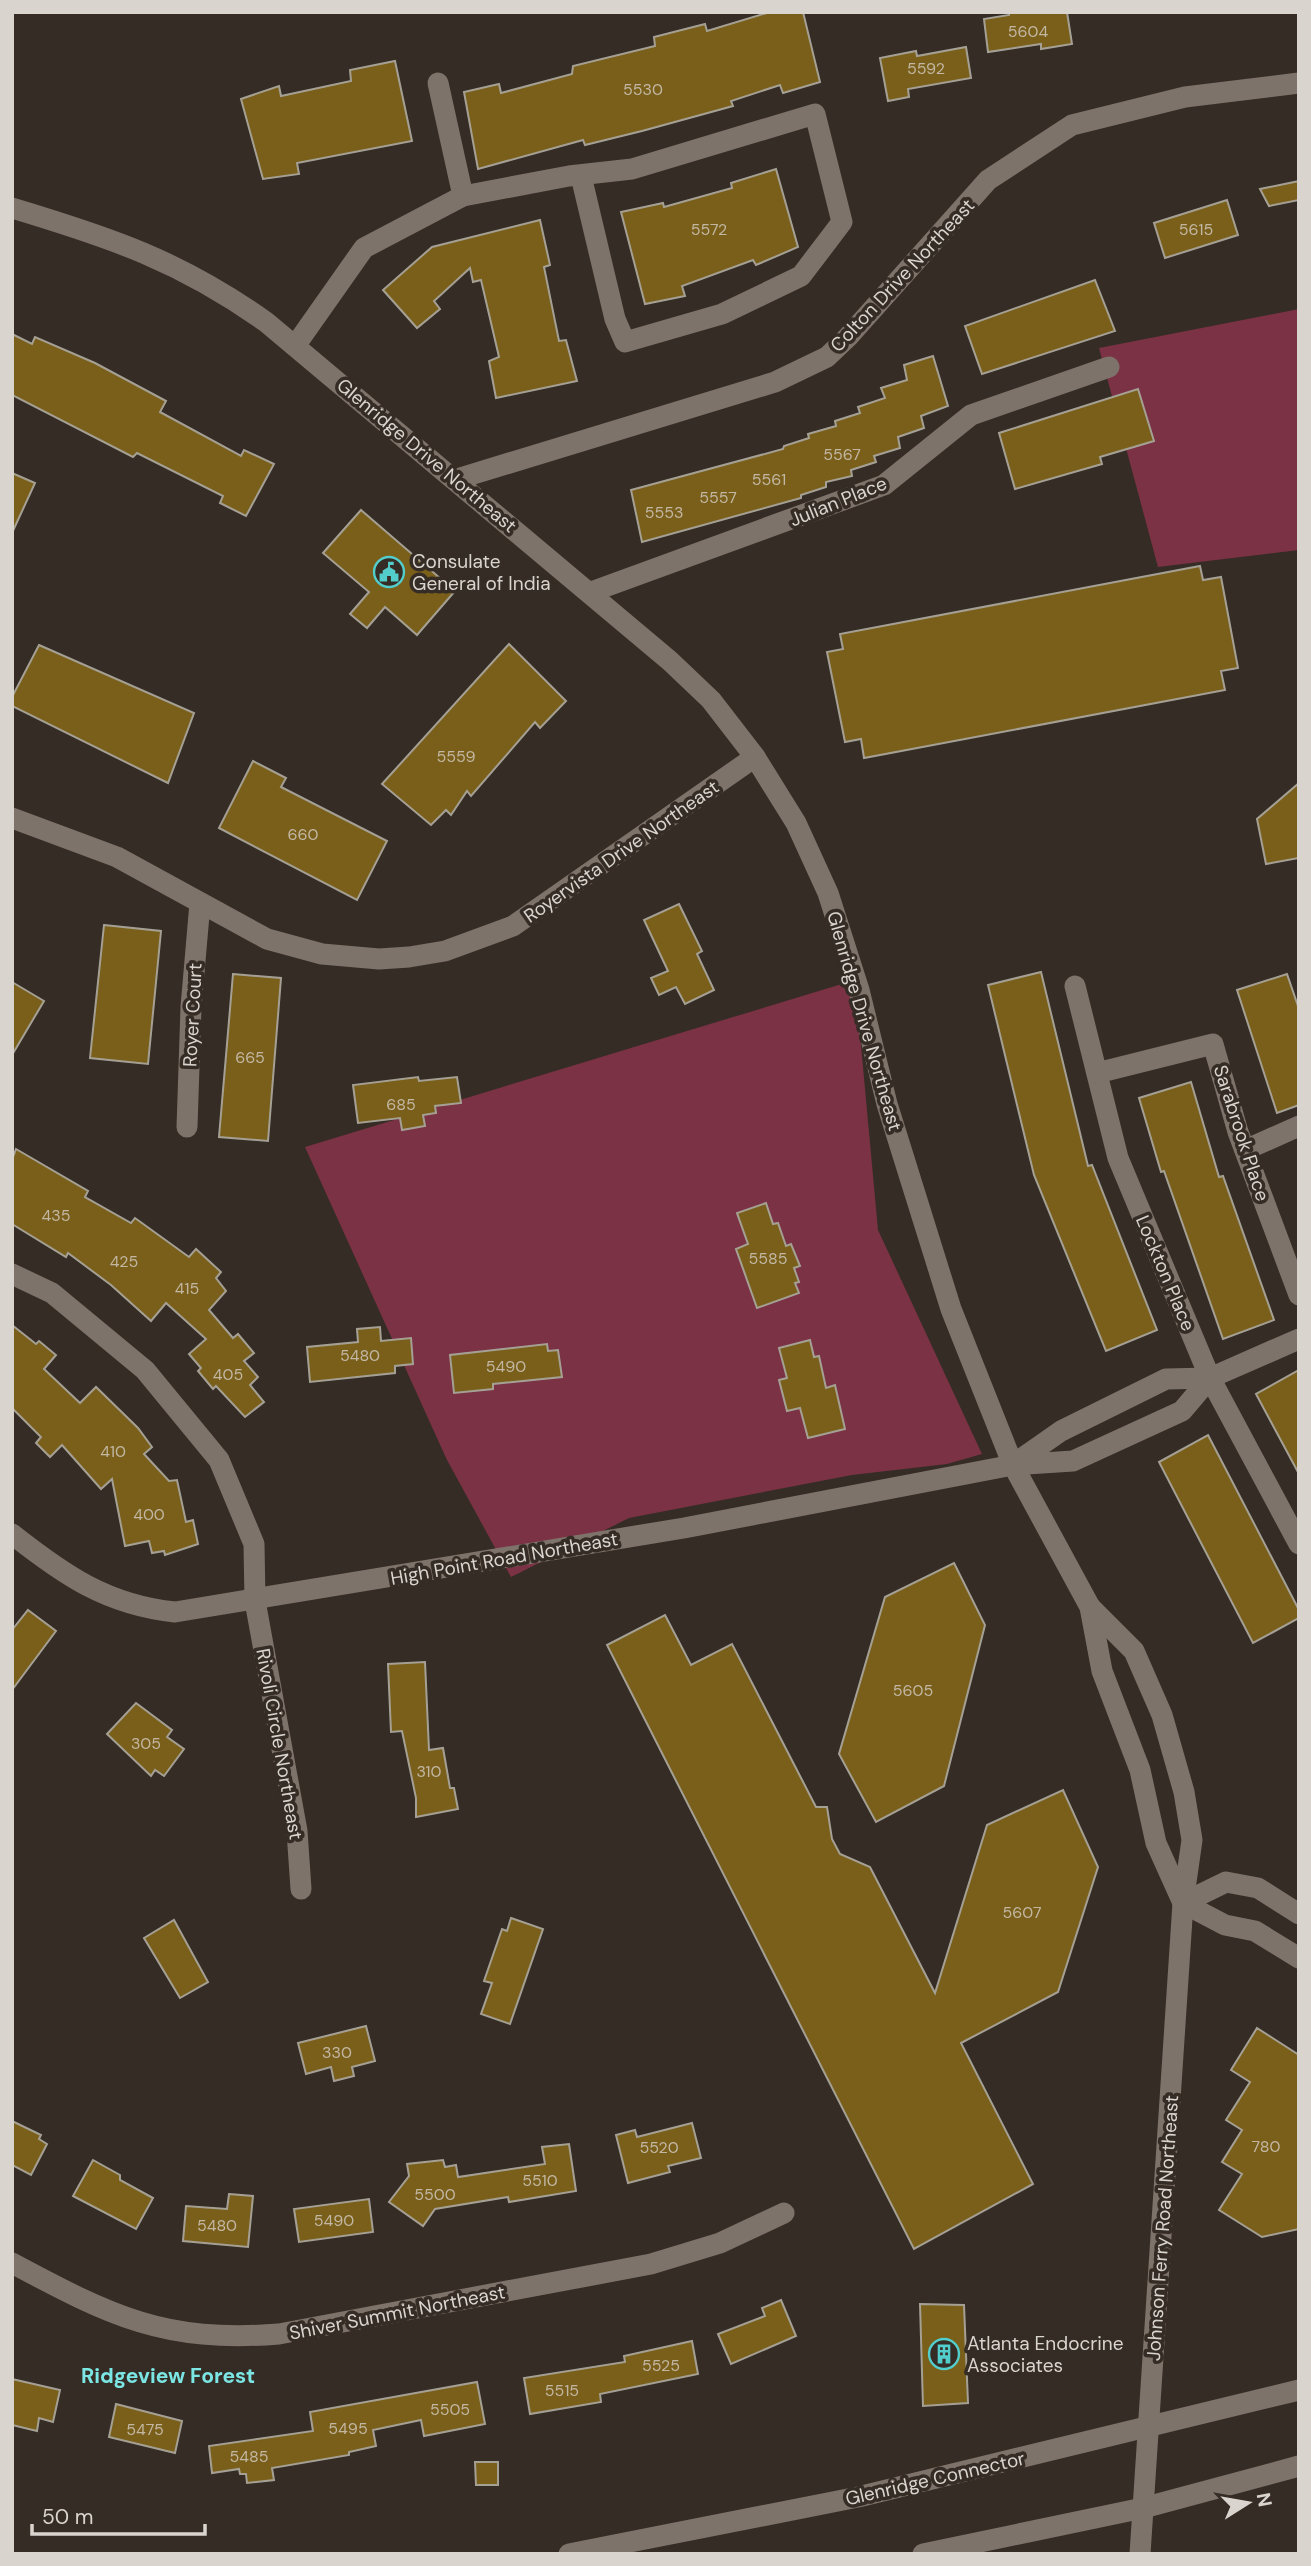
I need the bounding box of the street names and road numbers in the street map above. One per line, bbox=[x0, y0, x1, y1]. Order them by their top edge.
street label: Colton Drive Northeast bbox=[825, 193, 980, 357]
street label: Glenridge Drive Northeast bbox=[332, 373, 522, 538]
street label: Julian Place bbox=[786, 471, 891, 532]
street label: Royervista Drive Northeast bbox=[519, 774, 724, 928]
street label: Glenridge Drive Northeast bbox=[821, 908, 908, 1134]
street label: Royer Court bbox=[177, 962, 208, 1068]
street label: Sarabrook Place bbox=[1208, 1062, 1275, 1204]
street label: Lockton Place bbox=[1130, 1212, 1201, 1335]
street label: High Point Road Northeast bbox=[388, 1526, 620, 1591]
street label: Rivoli Circle Northeast bbox=[250, 1646, 309, 1842]
street label: Johnson Ferry Road Northeast bbox=[1141, 2094, 1184, 2362]
street label: Shiver Summit Northeast bbox=[287, 2279, 507, 2346]
street label: Glenridge Connector bbox=[843, 2446, 1027, 2511]

